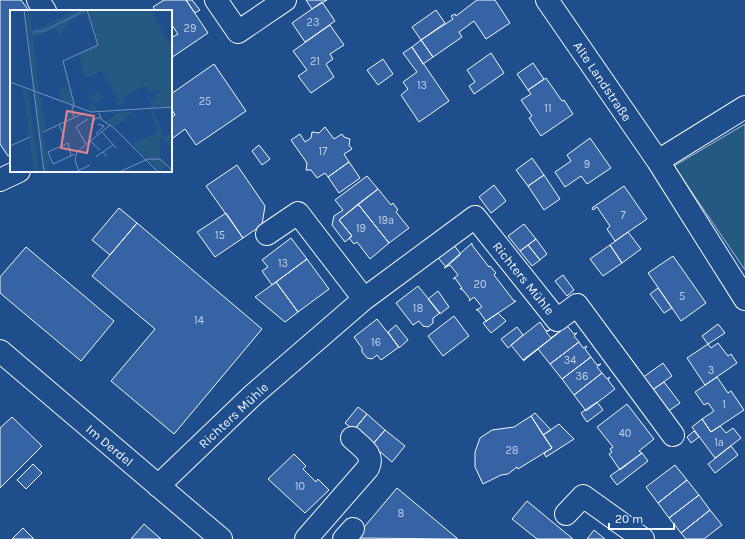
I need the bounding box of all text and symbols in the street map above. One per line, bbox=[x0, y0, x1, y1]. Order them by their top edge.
inset map bbox=[10, 10, 172, 172]
house number: 23 bbox=[307, 16, 319, 29]
house number: 29 bbox=[184, 22, 196, 35]
street label: Alte Landstraße bbox=[570, 39, 635, 124]
house number: 21 bbox=[310, 55, 320, 68]
house number: 13 bbox=[417, 79, 427, 92]
house number: 25 bbox=[199, 95, 211, 108]
house number: 11 bbox=[544, 102, 552, 115]
house number: 17 bbox=[319, 145, 327, 158]
house number: 9 bbox=[584, 158, 590, 171]
house number: 7 bbox=[620, 209, 626, 222]
house number: 19a bbox=[378, 214, 394, 227]
house number: 19 bbox=[356, 222, 366, 235]
house number: 15 bbox=[215, 229, 225, 242]
street label: Richters Mühle bbox=[490, 239, 558, 318]
house number: 13 bbox=[278, 257, 288, 270]
house number: 20 bbox=[474, 278, 486, 291]
house number: 5 bbox=[679, 290, 685, 303]
house number: 18 bbox=[413, 302, 423, 315]
house number: 14 bbox=[194, 314, 204, 327]
house number: 16 bbox=[371, 336, 381, 349]
house number: 34 bbox=[564, 354, 576, 367]
house number: 3 bbox=[708, 364, 714, 377]
house number: 36 bbox=[576, 370, 588, 383]
street label: Richters Mühle bbox=[195, 379, 271, 451]
house number: 1 bbox=[722, 398, 726, 411]
street label: Im Derdel bbox=[83, 421, 136, 469]
house number: 40 bbox=[619, 427, 631, 440]
house number: 1a bbox=[714, 436, 724, 449]
house number: 28 bbox=[505, 444, 519, 457]
house number: 10 bbox=[295, 480, 305, 493]
scale bar bbox=[609, 505, 674, 531]
house number: 8 bbox=[398, 507, 405, 520]
text: 20 m bbox=[615, 512, 643, 526]

